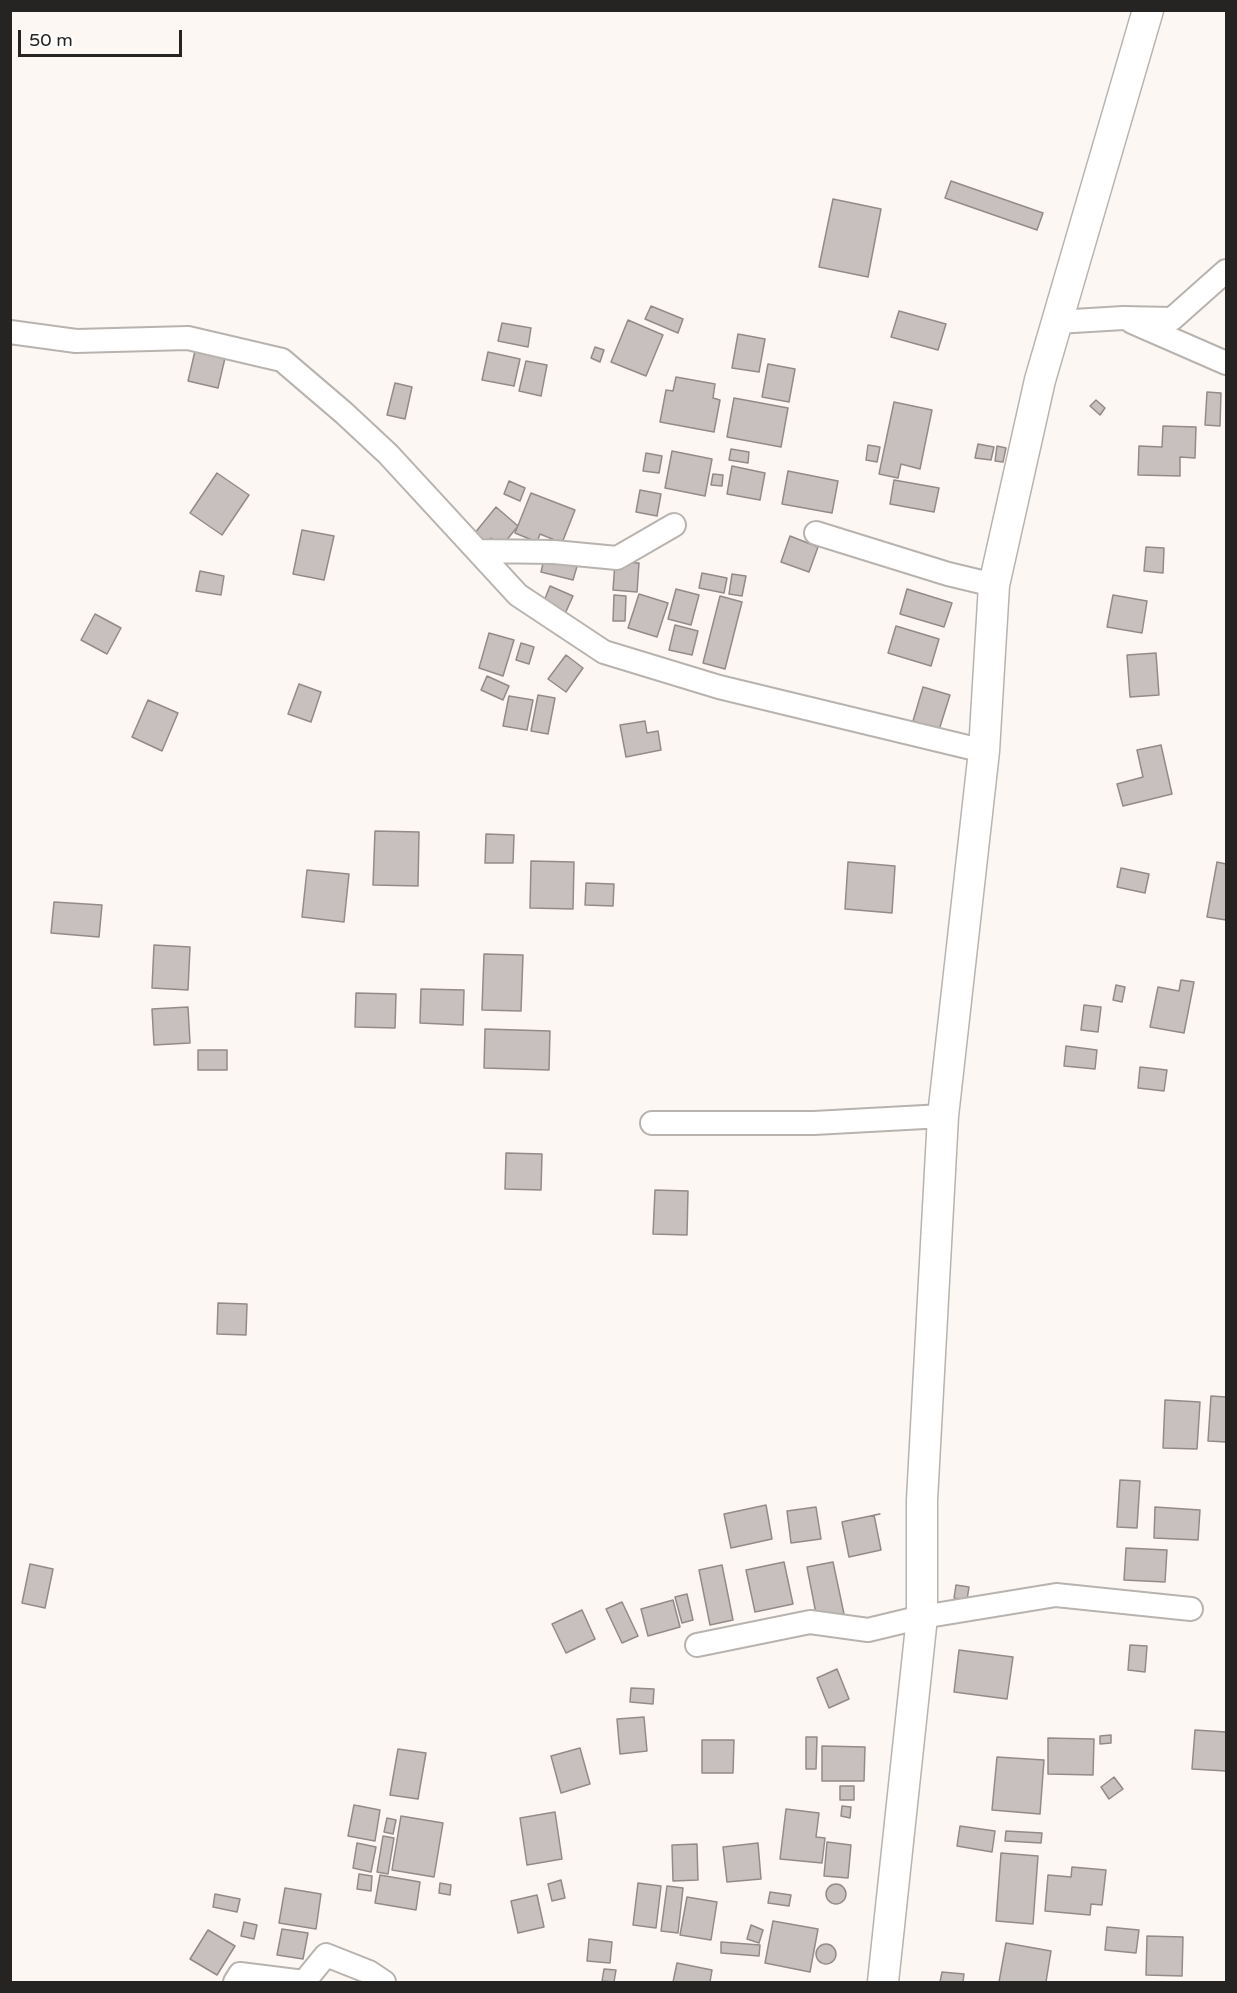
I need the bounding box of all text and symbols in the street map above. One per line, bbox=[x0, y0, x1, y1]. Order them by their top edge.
scale bar bbox=[21, 18, 184, 56]
text: 50 m bbox=[29, 29, 73, 51]

